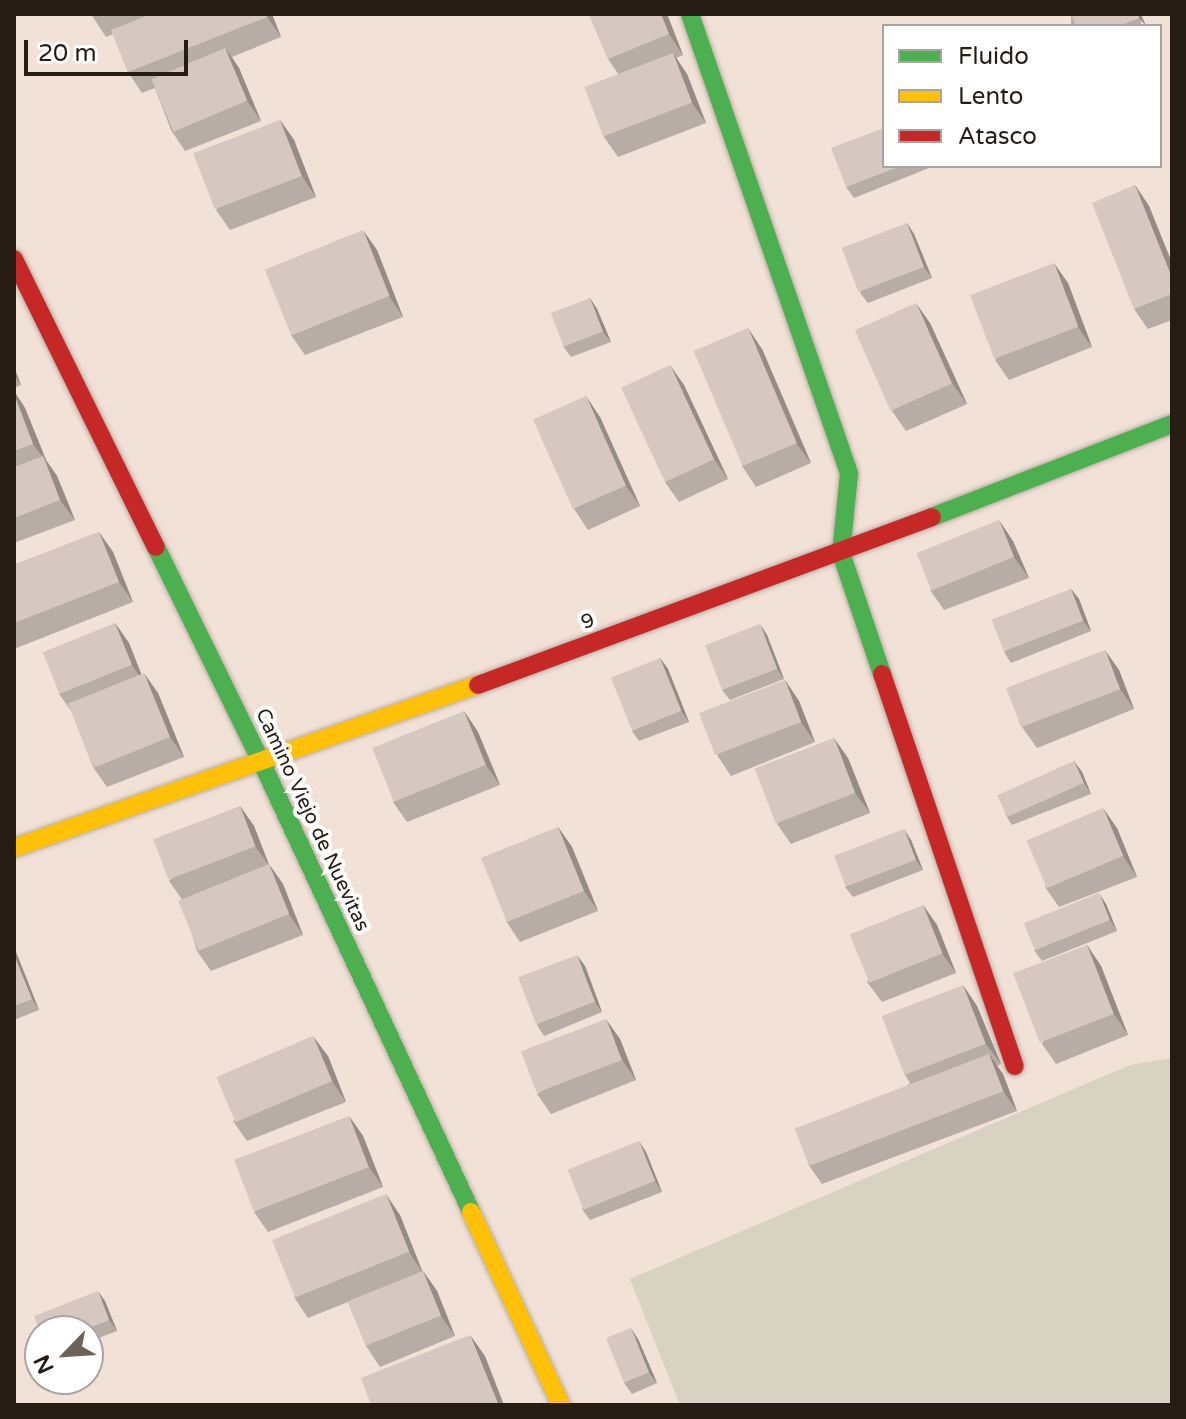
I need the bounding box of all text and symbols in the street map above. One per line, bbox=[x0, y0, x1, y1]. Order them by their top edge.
scale bar bbox=[28, 24, 192, 74]
legend bbox=[882, 24, 1162, 168]
text: 20 m bbox=[38, 39, 96, 68]
text: Fluido bbox=[958, 42, 1029, 71]
text: Lento bbox=[958, 82, 1023, 111]
text: Atasco bbox=[958, 122, 1037, 151]
street label: 9 bbox=[578, 609, 598, 635]
street label: Camino Viejo de Nuevitas bbox=[250, 705, 374, 935]
north arrow bbox=[24, 1315, 104, 1395]
text: N bbox=[29, 1351, 60, 1378]

